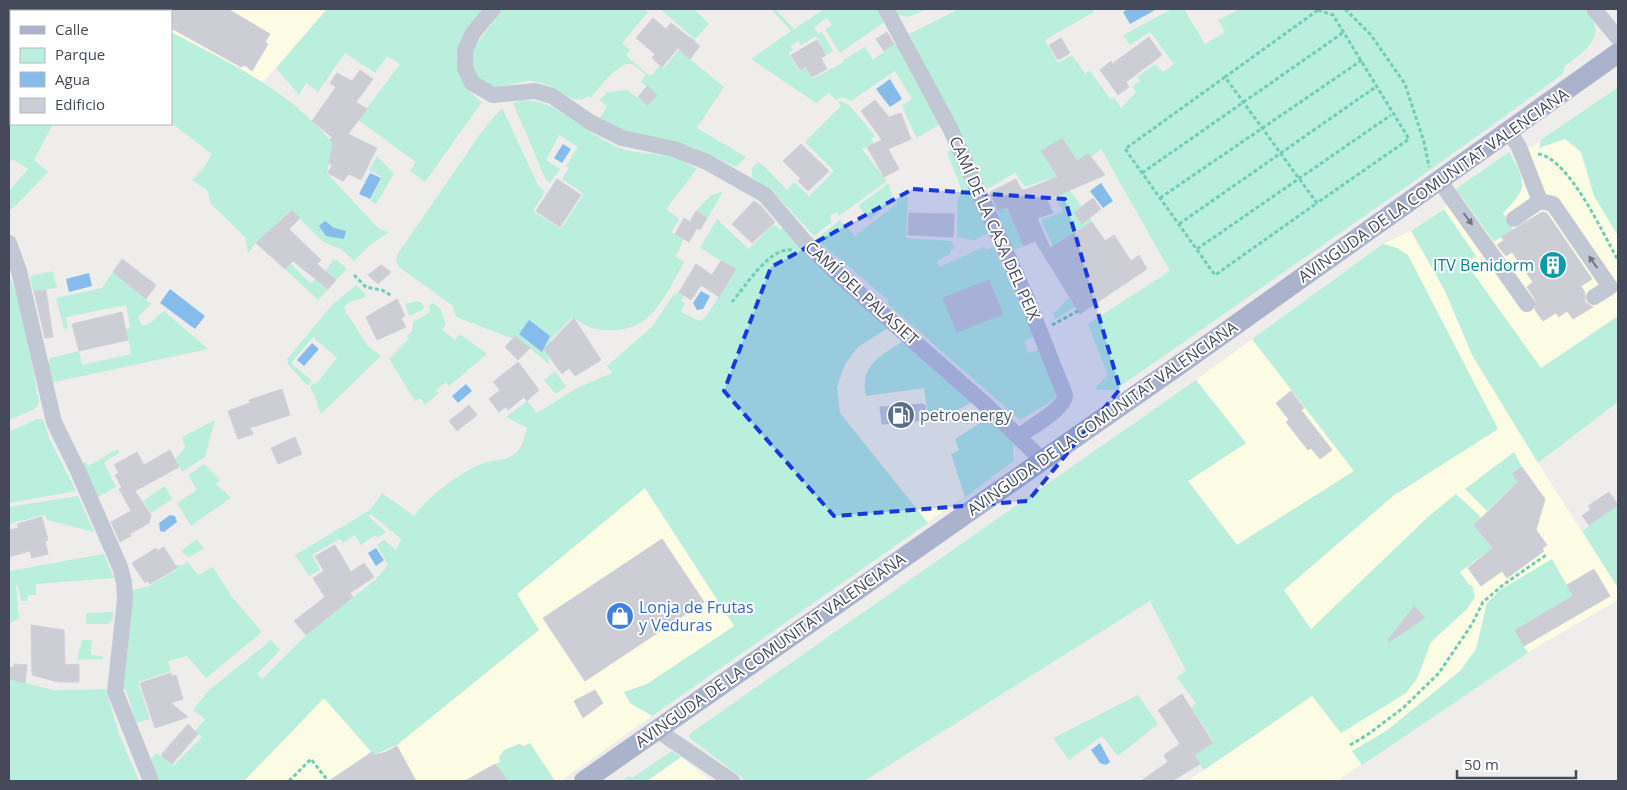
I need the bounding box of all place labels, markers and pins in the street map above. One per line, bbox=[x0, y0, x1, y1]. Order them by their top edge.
building icon: ITV Benidorm bbox=[1538, 250, 1568, 280]
place label: ITV Benidorm bbox=[1433, 254, 1534, 276]
fuel station icon: petroenergy bbox=[886, 400, 916, 430]
place label: petroenergy bbox=[920, 404, 1013, 426]
place label: Lonja de Frutas y Veduras bbox=[639, 596, 754, 636]
shop icon: Lonja de Frutas y Veduras bbox=[605, 601, 635, 631]

